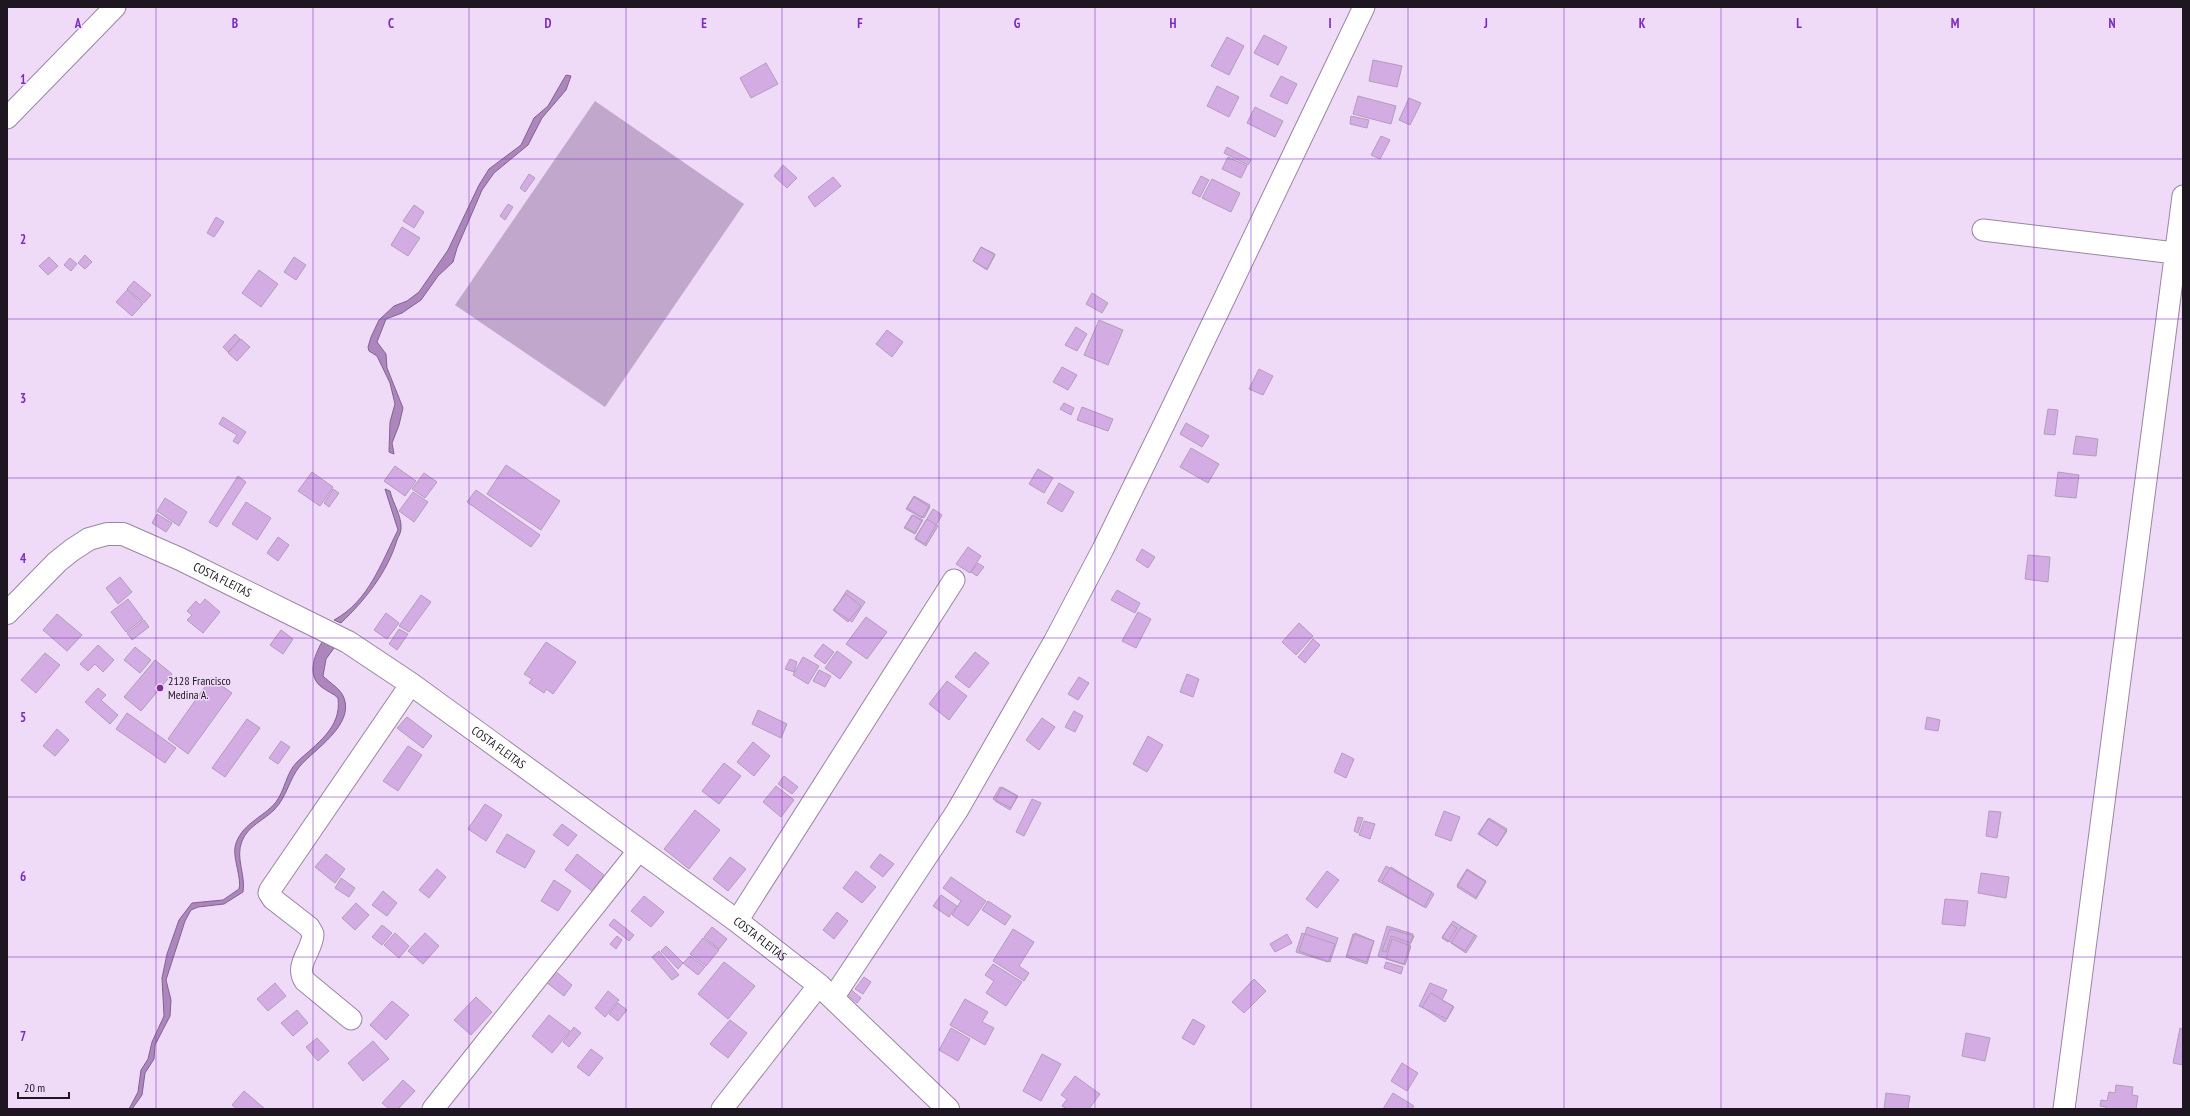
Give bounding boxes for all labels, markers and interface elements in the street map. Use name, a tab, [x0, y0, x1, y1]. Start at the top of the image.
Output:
text: A	[74, 15, 82, 32]
text: B	[232, 15, 238, 32]
text: C	[388, 15, 394, 32]
text: D	[545, 15, 552, 32]
text: E	[701, 15, 707, 32]
text: F	[857, 15, 863, 32]
text: G	[1014, 15, 1021, 32]
text: H	[1170, 15, 1177, 32]
text: I	[1328, 15, 1332, 32]
text: J	[1483, 15, 1488, 32]
text: K	[1639, 15, 1646, 32]
text: L	[1796, 15, 1802, 32]
text: M	[1951, 15, 1960, 32]
text: N	[2108, 15, 2116, 32]
text: 1	[20, 71, 26, 88]
text: 2	[20, 231, 26, 248]
text: 3	[20, 390, 26, 407]
text: 4	[20, 550, 27, 567]
street label: COSTA FLEITAS	[191, 559, 254, 600]
place label: 2128 Francisco Medina A.	[168, 673, 231, 702]
marker: 2128 Francisco Medina A.	[155, 683, 165, 693]
text: 5	[20, 709, 26, 726]
street label: COSTA FLEITAS	[469, 723, 529, 772]
text: 6	[20, 868, 26, 885]
street label: COSTA FLEITAS	[731, 913, 790, 964]
text: 7	[20, 1028, 26, 1045]
scale bar	[18, 1074, 69, 1100]
text: 20 m	[24, 1080, 45, 1095]

